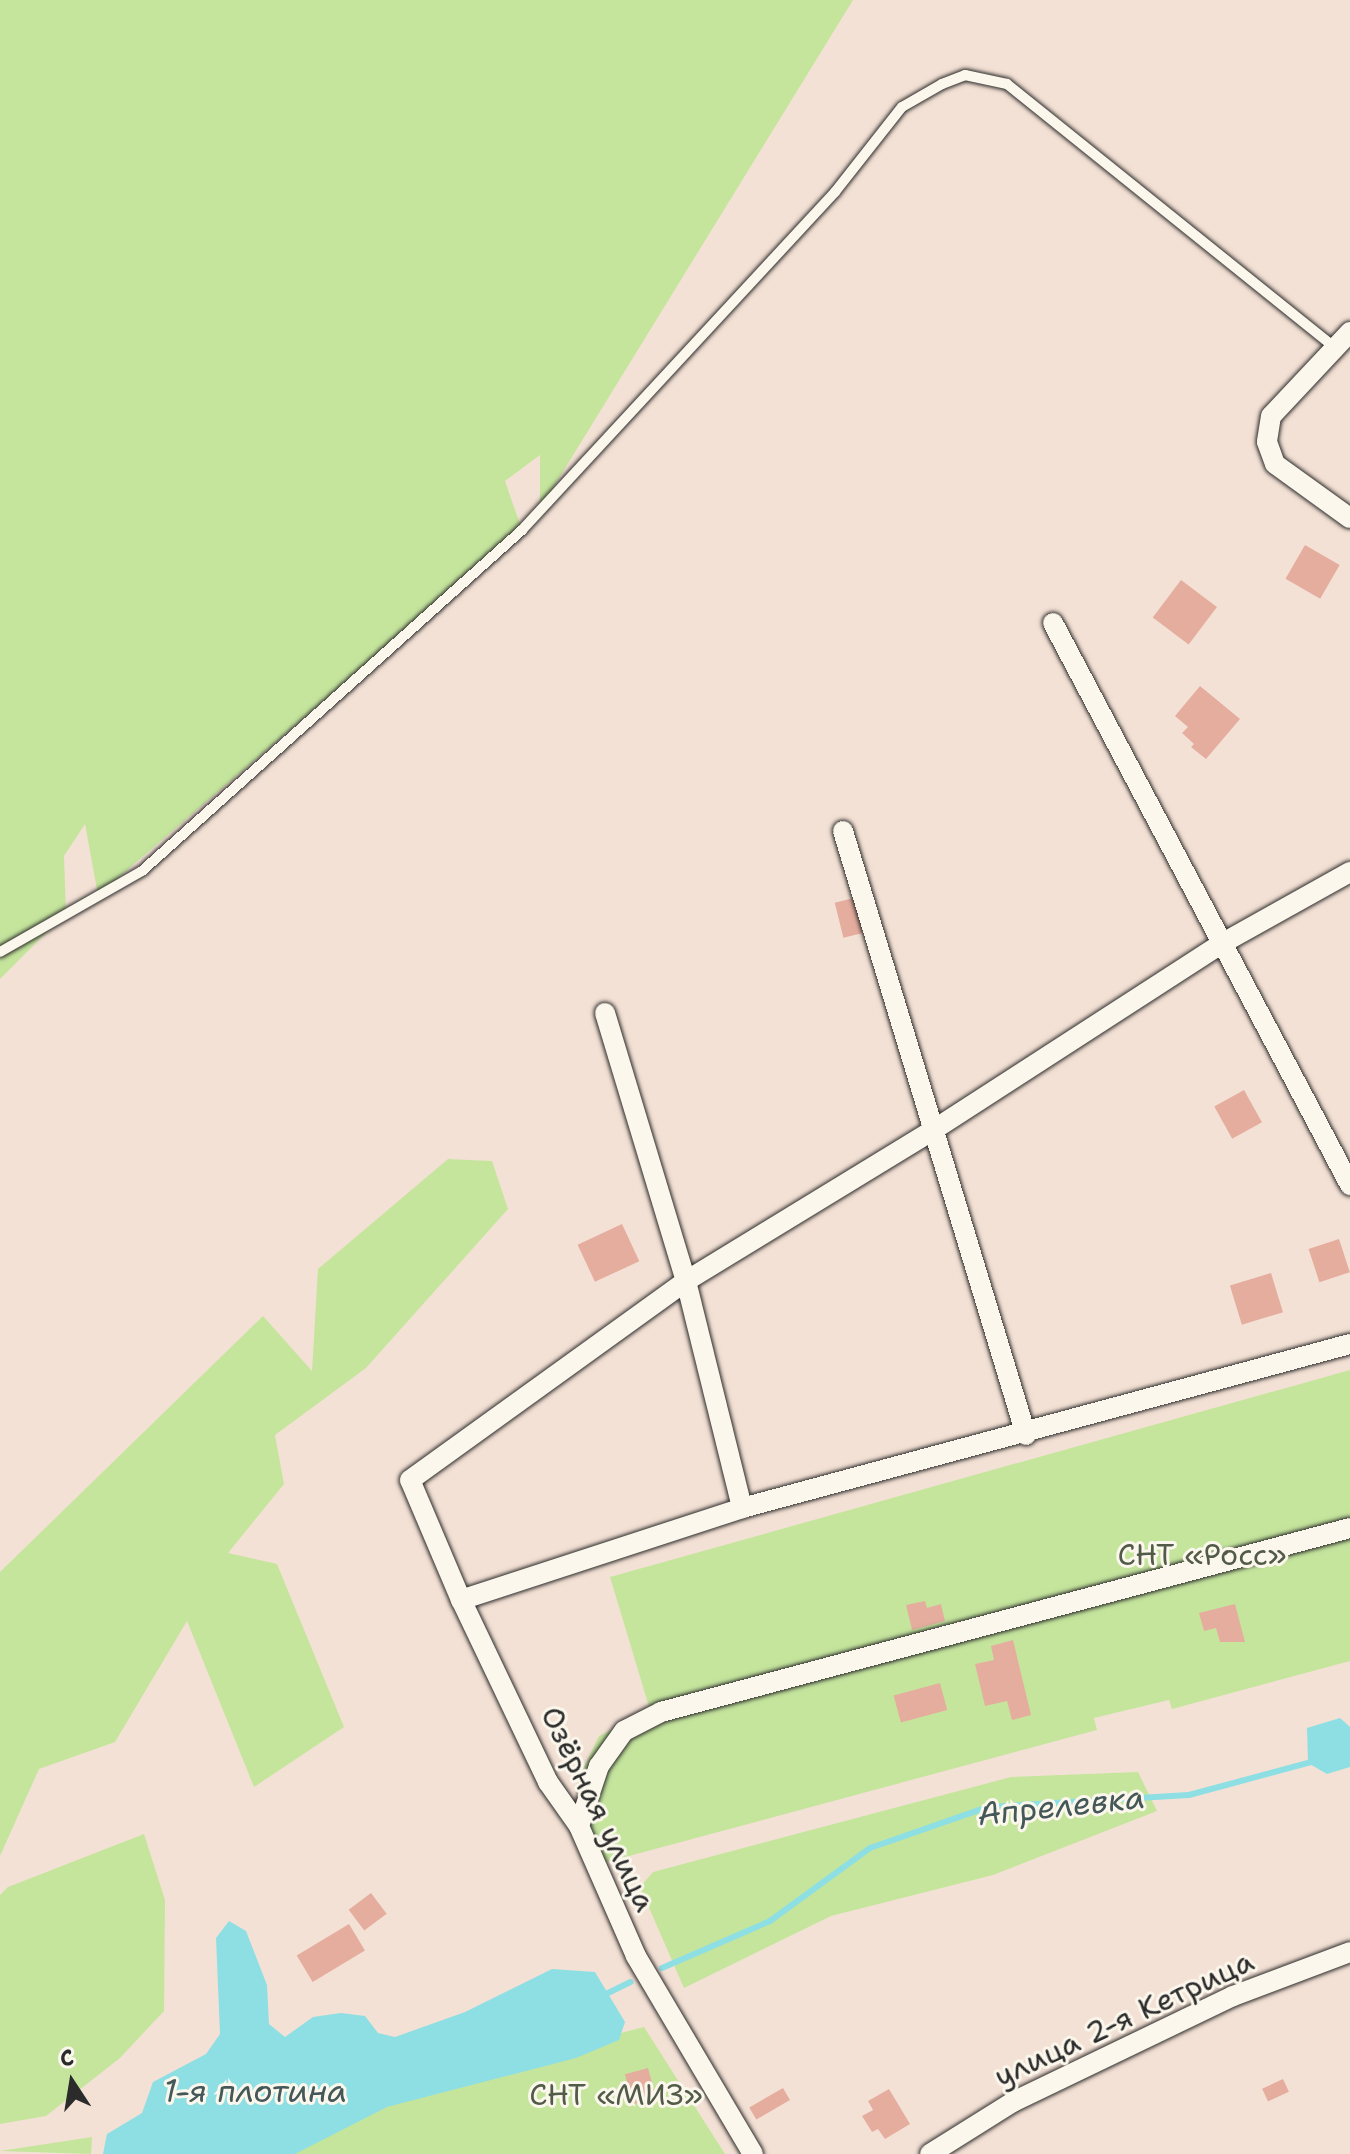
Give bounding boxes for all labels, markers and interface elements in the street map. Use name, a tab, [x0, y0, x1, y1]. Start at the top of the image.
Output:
park label: СНТ «Росс»	[1117, 1537, 1287, 1573]
street label: Озёрная улица	[533, 1701, 663, 1917]
water label: Апрелевка	[976, 1778, 1146, 1834]
street label: улица 2-я Кетрица	[989, 1943, 1259, 2095]
north arrow	[32, 2042, 112, 2122]
text: С	[57, 2042, 77, 2074]
water label: 1-я плотина	[163, 2072, 347, 2110]
park label: СНТ «МИЗ»	[529, 2077, 703, 2113]

